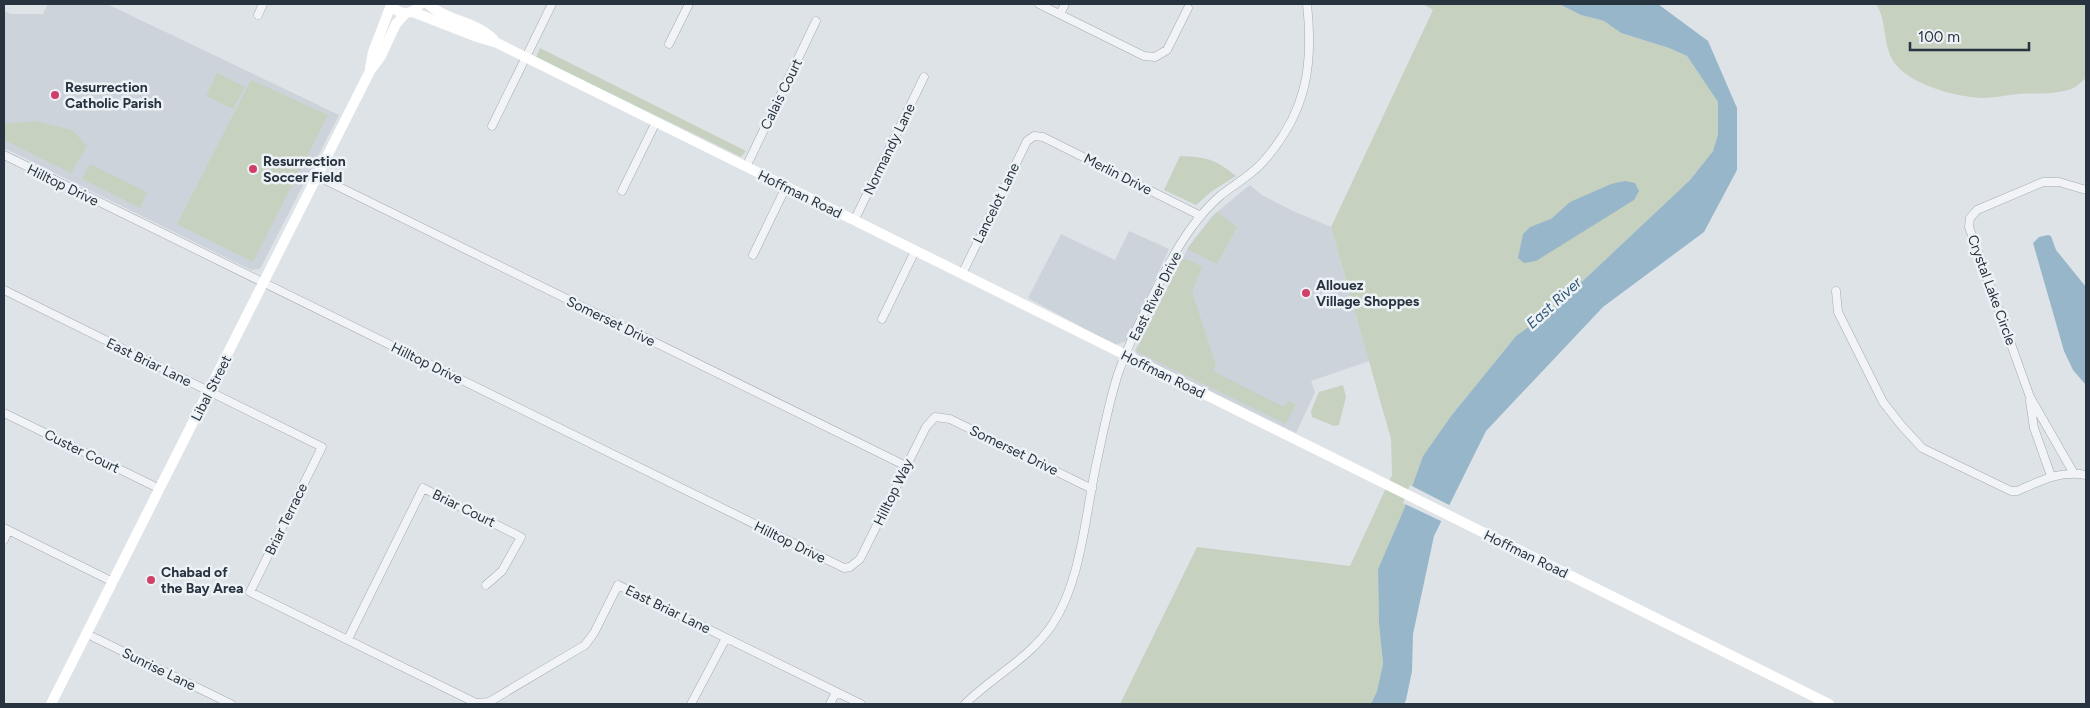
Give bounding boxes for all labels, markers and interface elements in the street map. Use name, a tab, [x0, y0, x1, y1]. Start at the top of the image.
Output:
scale bar	[1910, 20, 2029, 52]
text: 100 m	[1918, 28, 1960, 46]
street label: Calais Court	[757, 56, 806, 132]
place label: Resurrection Catholic Parish	[65, 79, 162, 112]
marker: Resurrection Catholic Parish	[49, 89, 61, 101]
street label: Normandy Lane	[860, 100, 919, 198]
street label: Merlin Drive	[1081, 150, 1155, 199]
place label: Resurrection Soccer Field	[263, 153, 346, 186]
street label: Lancelot Lane	[970, 160, 1023, 246]
street label: Hilltop Drive	[24, 161, 102, 210]
marker: Resurrection Soccer Field	[247, 163, 259, 175]
street label: Hoffman Road	[755, 167, 845, 222]
street label: Crystal Lake Circle	[1964, 233, 2020, 348]
street label: East River Drive	[1126, 248, 1185, 344]
water label: East River	[1523, 273, 1586, 332]
place label: Allouez Village Shoppes	[1316, 277, 1420, 310]
marker: Allouez Village Shoppes	[1300, 287, 1312, 299]
street label: Somerset Drive	[564, 293, 658, 350]
street label: East Briar Lane	[104, 335, 194, 391]
street label: Hilltop Drive	[388, 339, 466, 388]
street label: Hoffman Road	[1118, 347, 1208, 402]
street label: Libal Street	[188, 352, 235, 424]
street label: Somerset Drive	[967, 422, 1061, 479]
street label: Custer Court	[41, 426, 122, 477]
street label: Hilltop Way	[870, 455, 917, 528]
street label: Briar Terrace	[262, 480, 311, 558]
street label: Briar Court	[430, 486, 498, 531]
street label: Hilltop Drive	[751, 518, 829, 567]
street label: Hoffman Road	[1481, 527, 1571, 582]
place label: Chabad of the Bay Area	[161, 564, 243, 597]
marker: Chabad of the Bay Area	[145, 574, 157, 586]
street label: East Briar Lane	[623, 582, 713, 638]
street label: Sunrise Lane	[119, 644, 199, 695]

